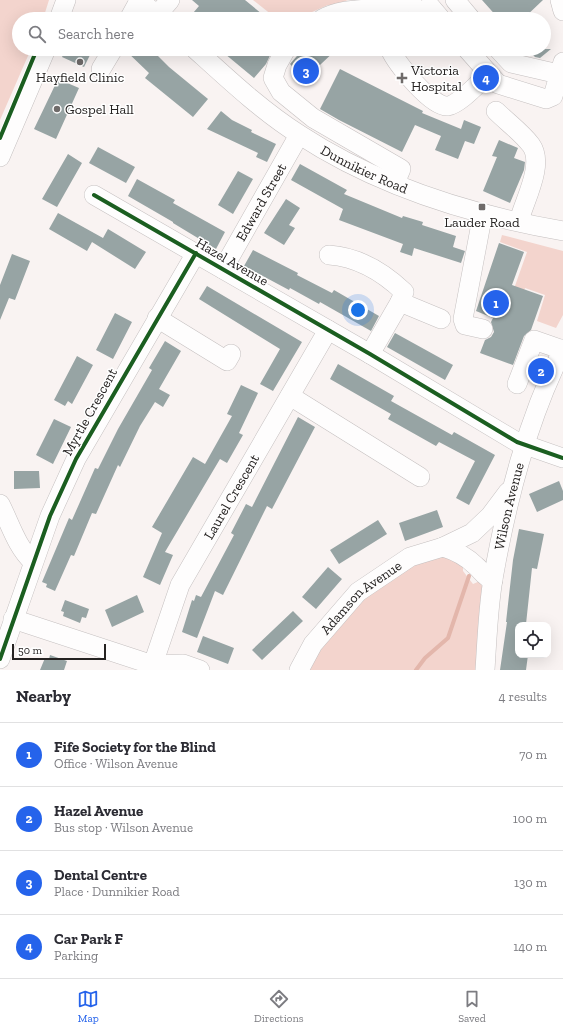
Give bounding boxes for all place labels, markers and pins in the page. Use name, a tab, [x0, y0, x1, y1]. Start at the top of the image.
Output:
pin: 3	[293, 56, 319, 86]
marker: Hayfield Clinic	[75, 57, 85, 67]
place label: Victoria Hospital	[410, 62, 462, 95]
pin: 4	[473, 63, 499, 93]
place label: Hayfield Clinic	[36, 69, 124, 86]
marker: Victoria Hospital	[396, 72, 408, 84]
place label: Gospel Hall	[65, 101, 134, 118]
marker: Gospel Hall	[52, 104, 62, 114]
marker: Lauder Road	[477, 202, 487, 212]
place label: Lauder Road	[444, 214, 520, 231]
pin: 1	[483, 288, 509, 318]
pin: 2	[528, 356, 554, 386]

